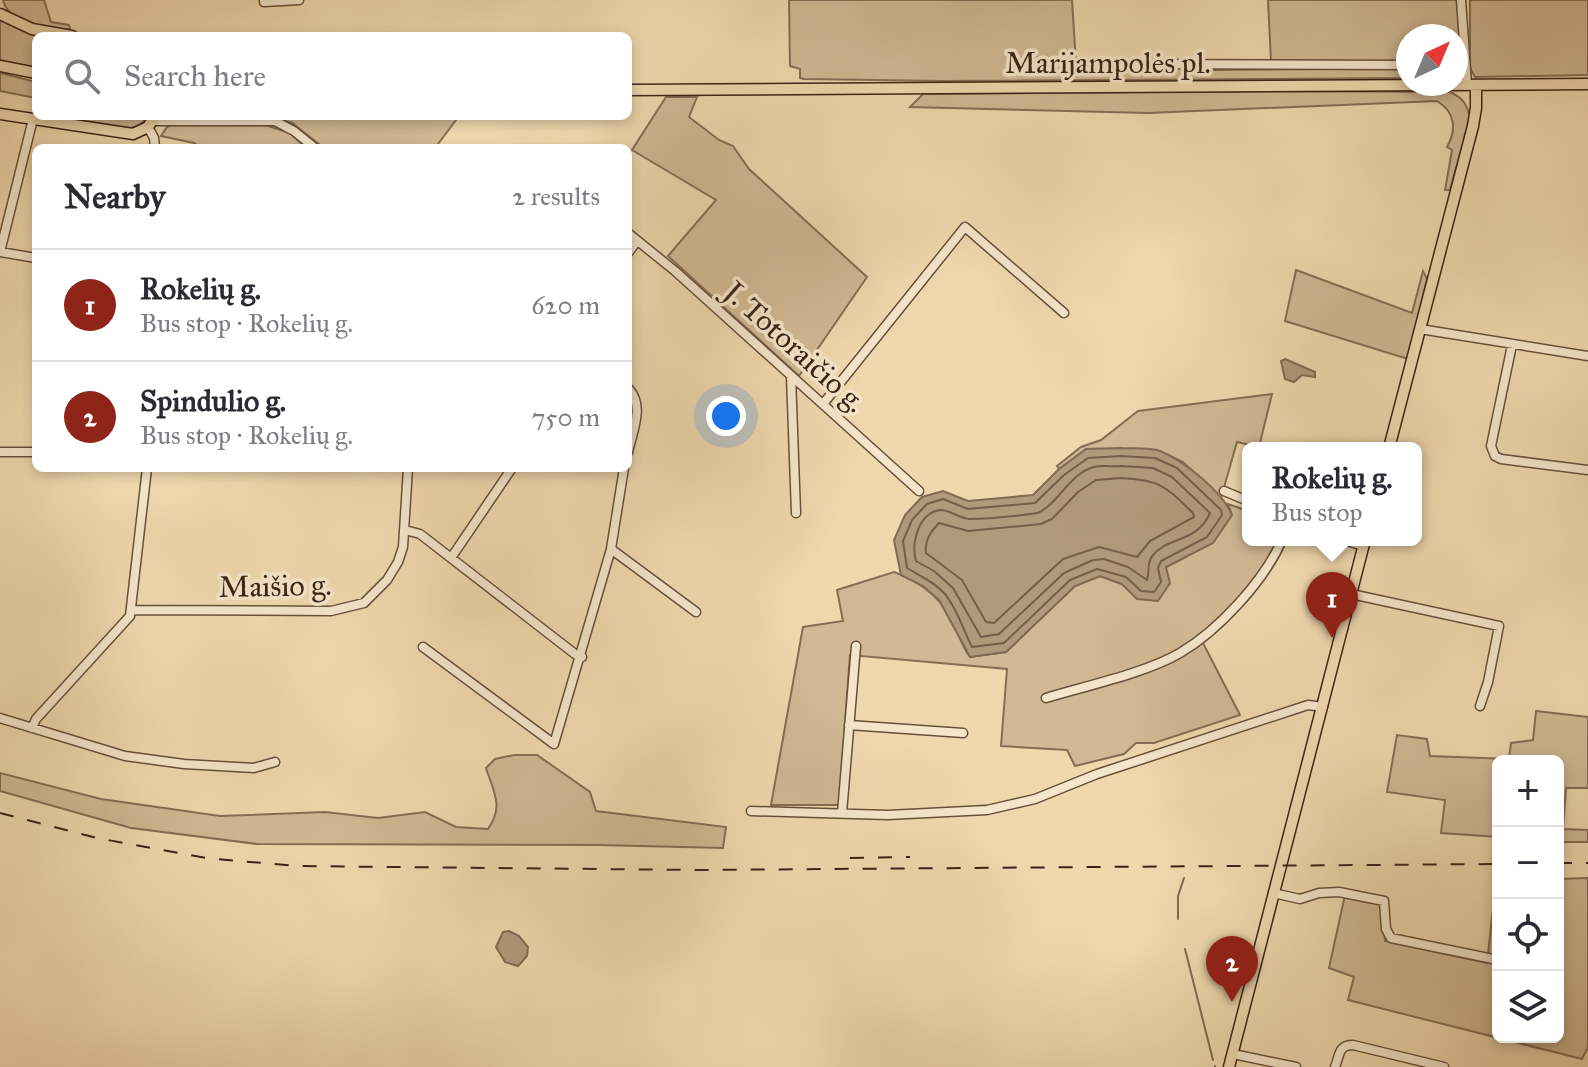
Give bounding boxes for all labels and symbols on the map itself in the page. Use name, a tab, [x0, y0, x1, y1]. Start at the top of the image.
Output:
north arrow	[1396, 24, 1468, 96]
street label: Marijampolės pl.	[1005, 45, 1211, 81]
street label: J. Totoraičio g.	[715, 272, 873, 420]
your location	[706, 396, 746, 436]
street label: Maišio g.	[218, 567, 332, 605]
pin: 1	[1306, 572, 1358, 638]
pin: 2	[1206, 936, 1258, 1002]

